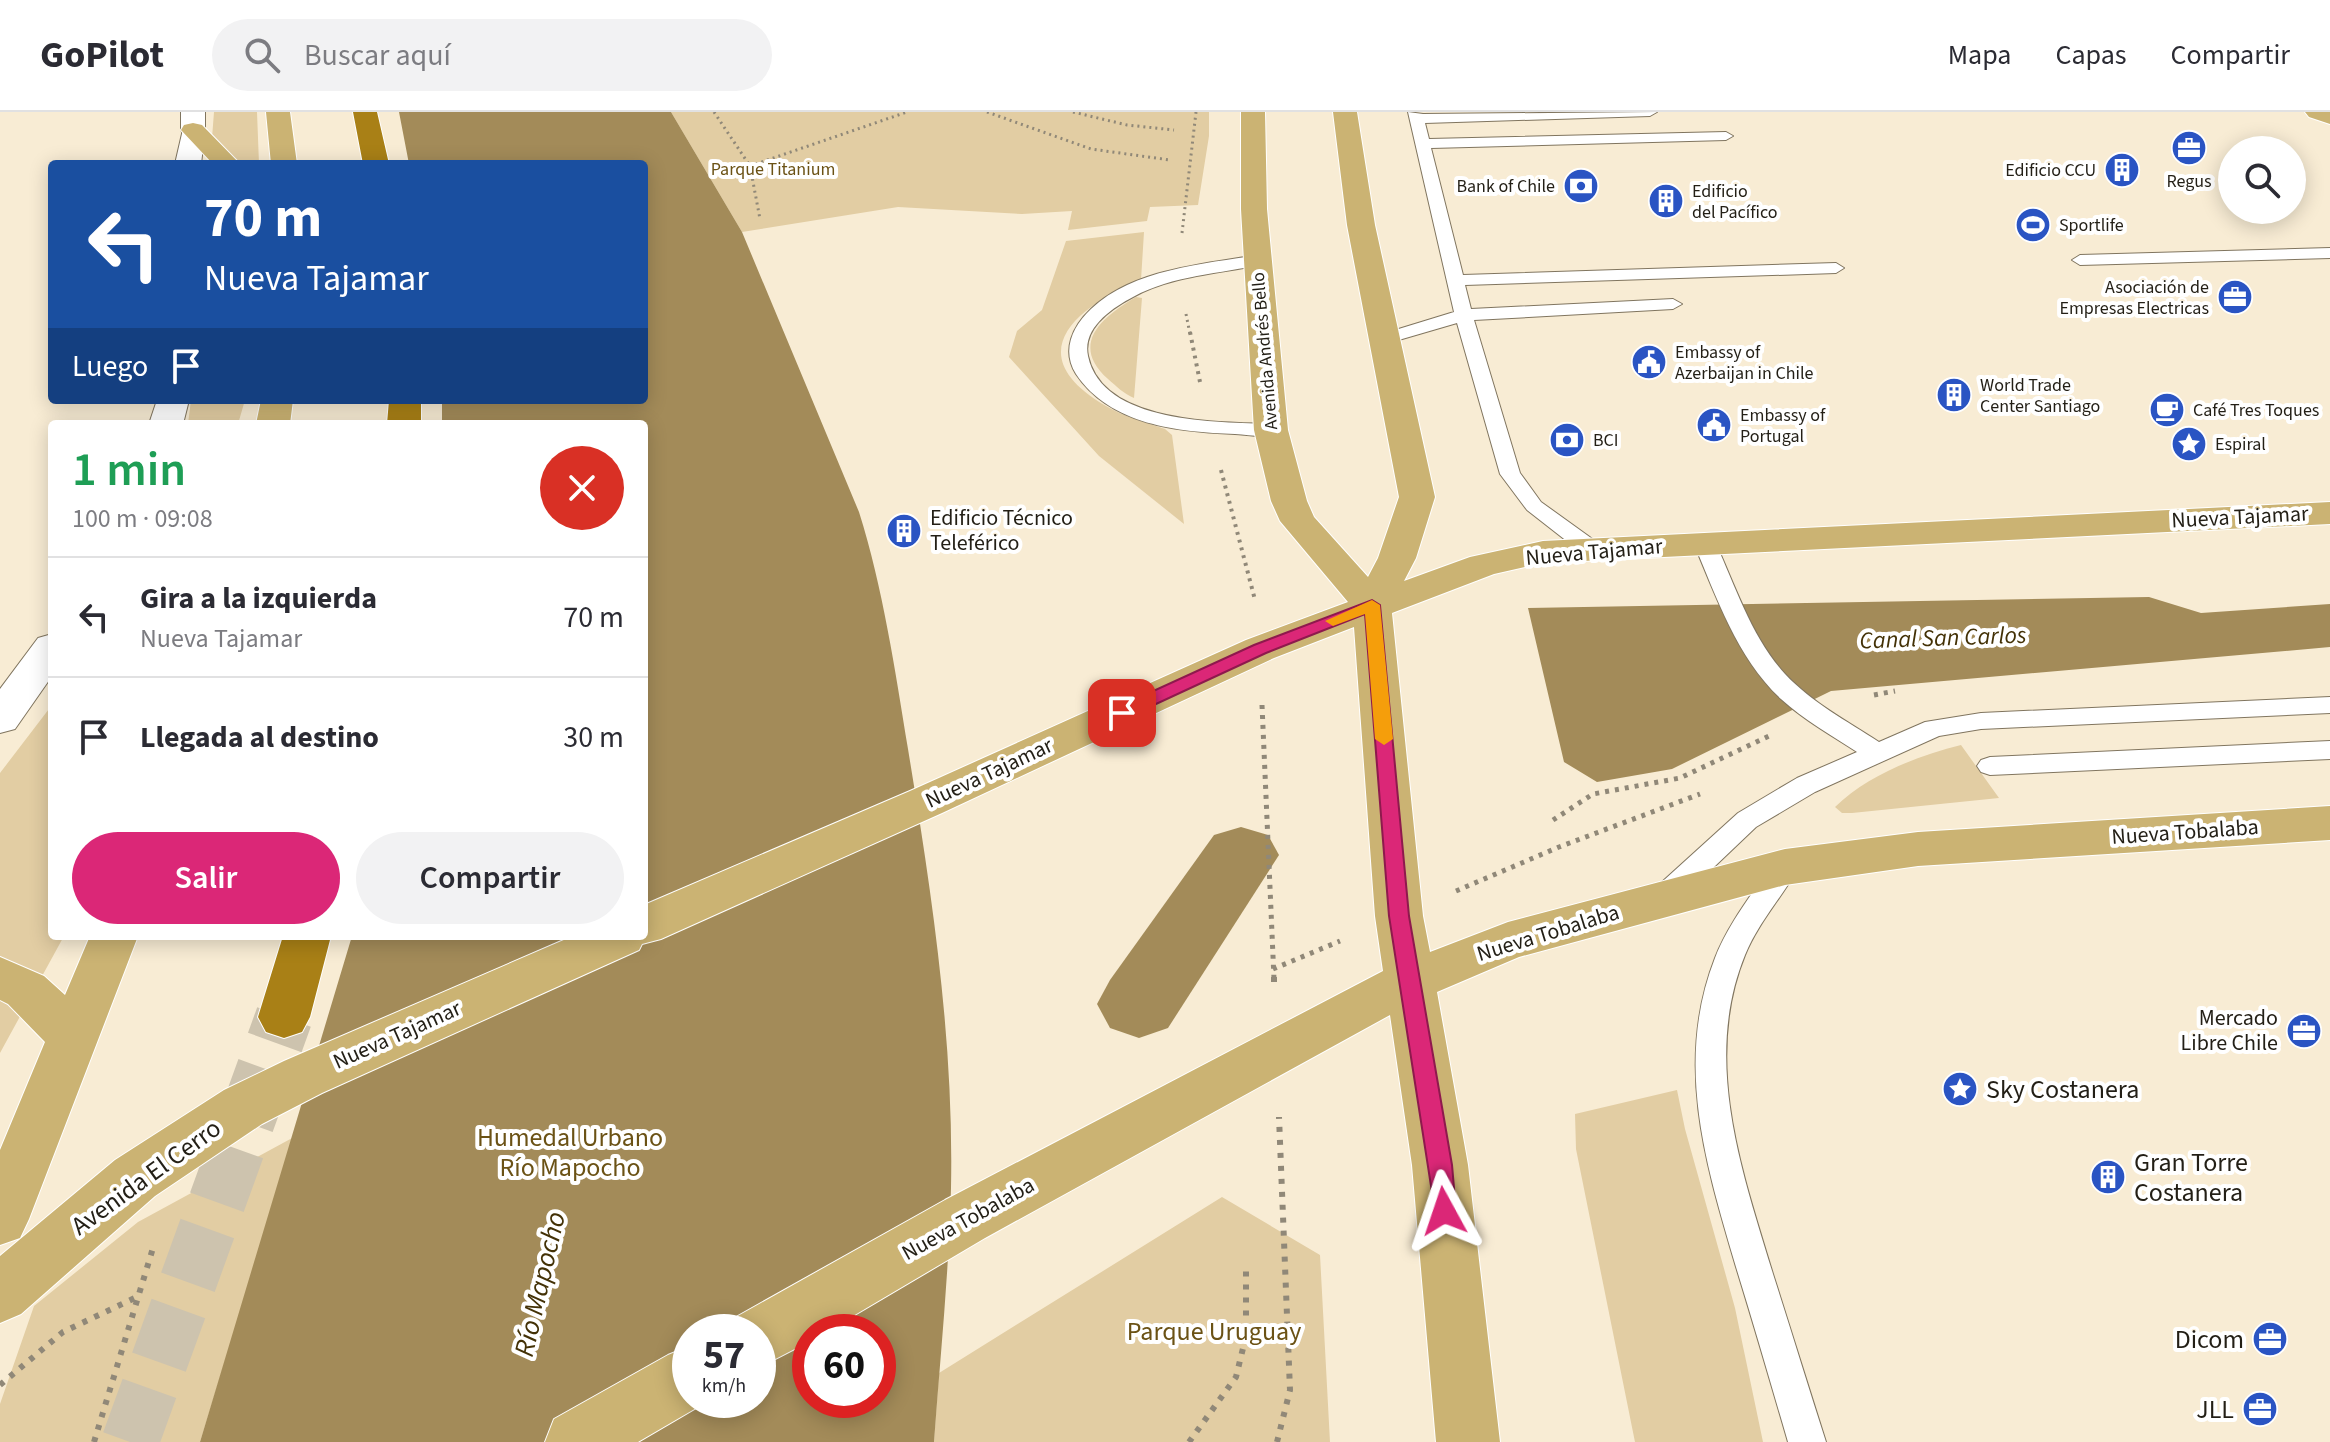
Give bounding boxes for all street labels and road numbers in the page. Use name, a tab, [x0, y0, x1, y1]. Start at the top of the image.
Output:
street label: Avenida Andrés Bello	[1246, 271, 1284, 431]
street label: Nueva Tajamar	[2171, 497, 2310, 537]
street label: Nueva Tajamar	[1524, 530, 1664, 574]
street label: Nueva Tajamar	[920, 729, 1058, 817]
street label: Nueva Tobalaba	[2110, 811, 2260, 853]
street label: Nueva Tobalaba	[1473, 896, 1623, 970]
street label: Nueva Tajamar	[328, 992, 467, 1078]
street label: Avenida El Cerro	[63, 1110, 229, 1244]
street label: Nueva Tobalaba	[896, 1169, 1040, 1269]

